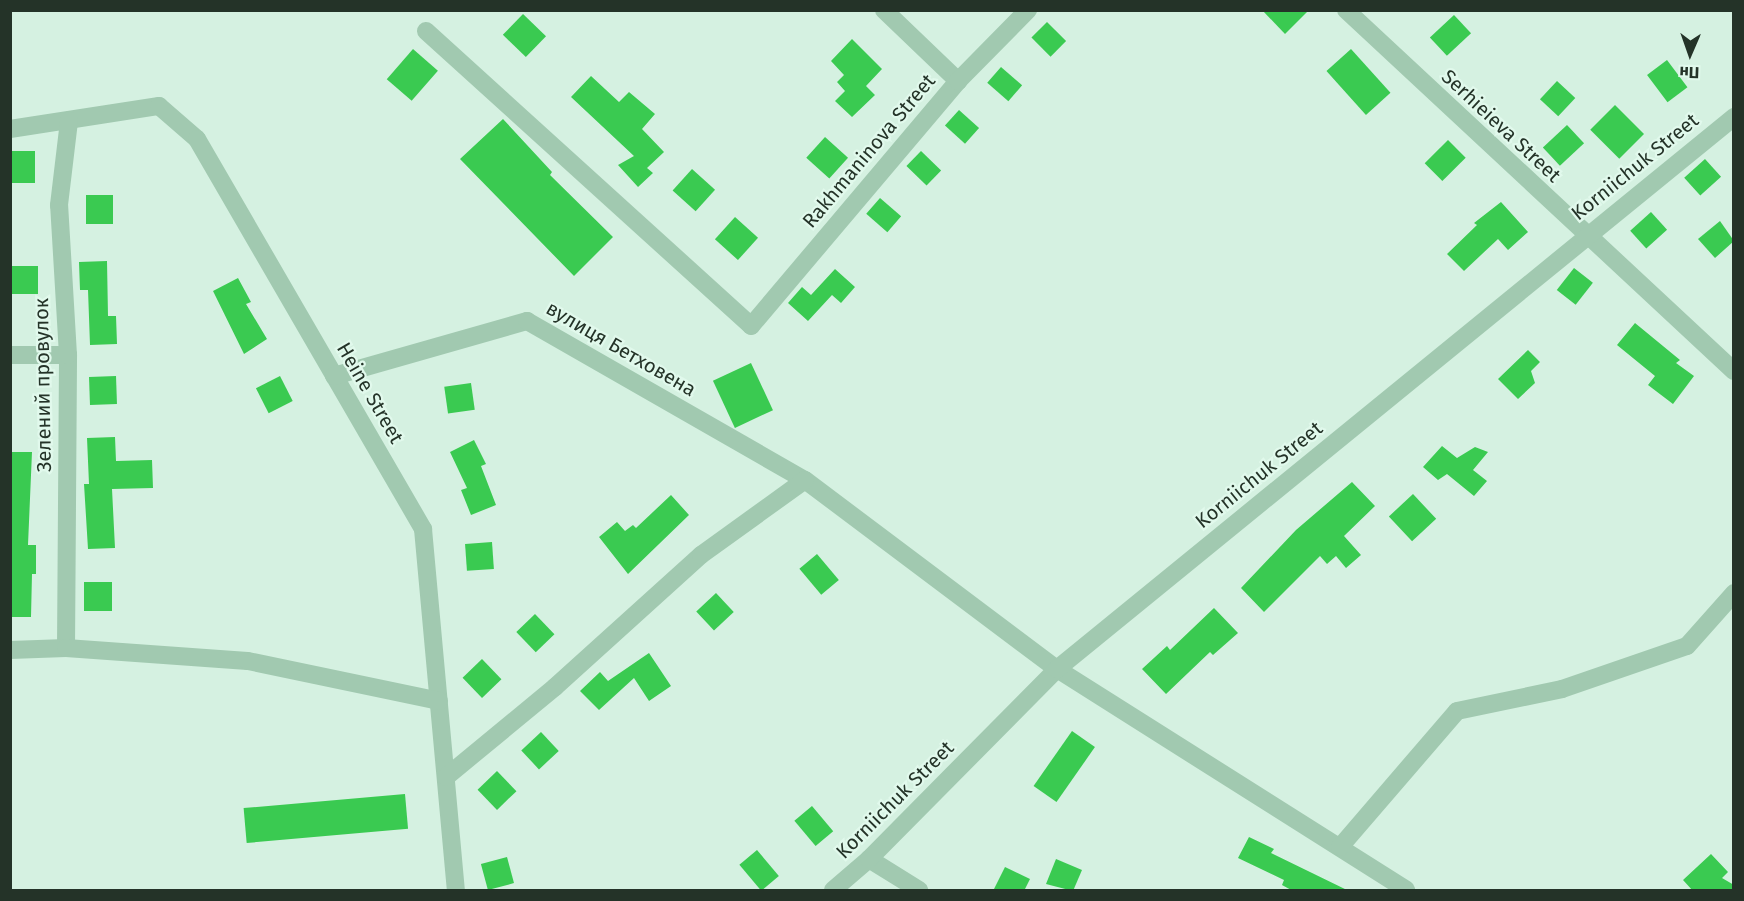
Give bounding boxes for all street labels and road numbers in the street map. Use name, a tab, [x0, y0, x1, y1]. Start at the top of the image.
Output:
street label: Serhieieva Street	[1436, 65, 1566, 187]
street label: Rakhmaninova Street	[798, 69, 940, 233]
street label: Korniichuk Street	[1567, 108, 1703, 226]
street label: вулиця Бетховена	[542, 296, 700, 402]
street label: Зелений провулок	[29, 298, 57, 472]
street label: Heine Street	[332, 338, 408, 448]
street label: Korniichuk Street	[1191, 416, 1327, 534]
street label: Korniichuk Street	[831, 736, 959, 864]

